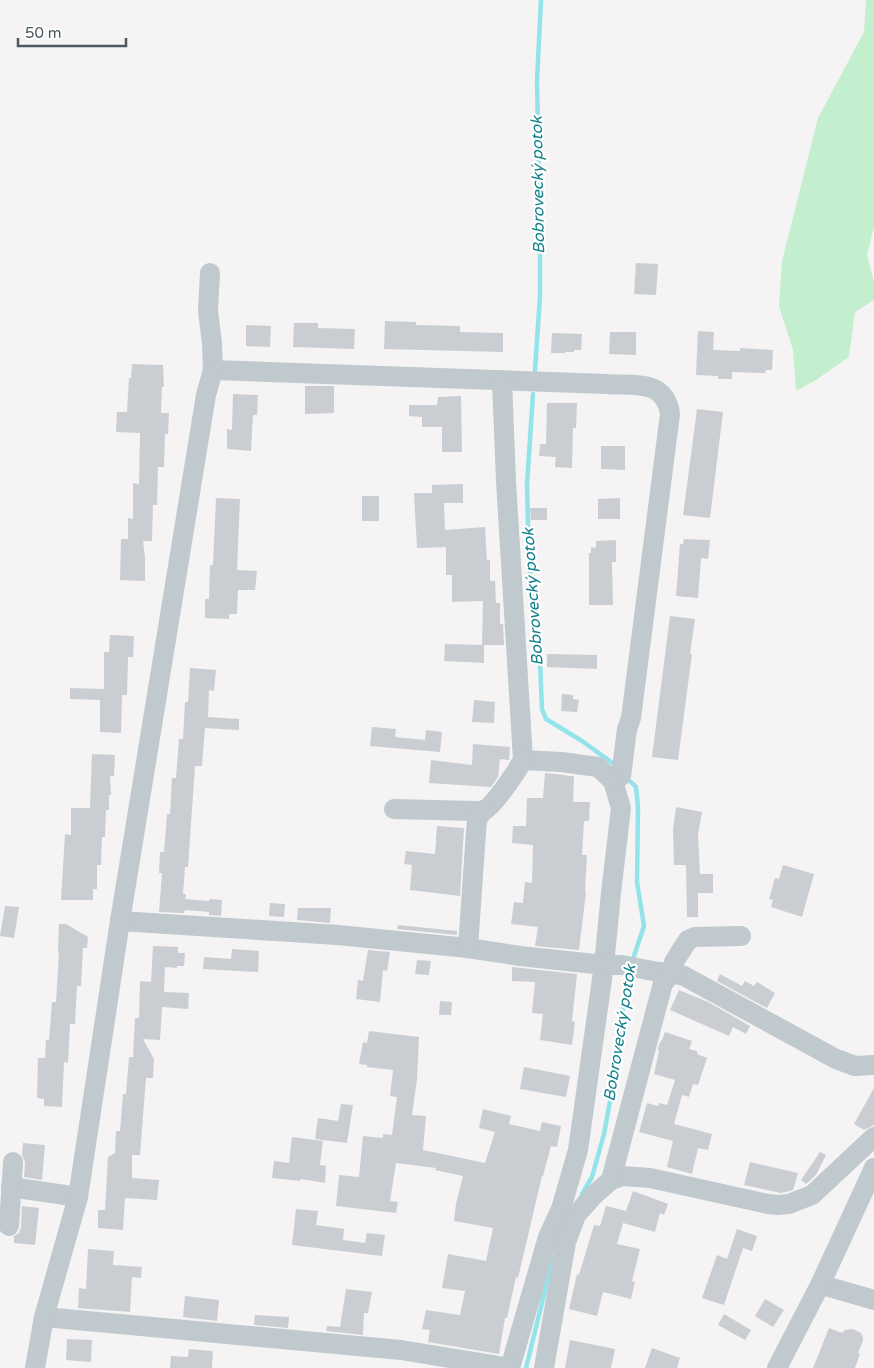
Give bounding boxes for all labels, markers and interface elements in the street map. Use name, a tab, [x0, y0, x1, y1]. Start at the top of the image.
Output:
scale bar	[18, 15, 125, 47]
text: 50 m	[25, 24, 62, 42]
water label: Bobrovecký potok	[527, 115, 549, 254]
water label: Bobrovecký potok	[518, 526, 548, 667]
water label: Bobrovecký potok	[599, 962, 641, 1103]

